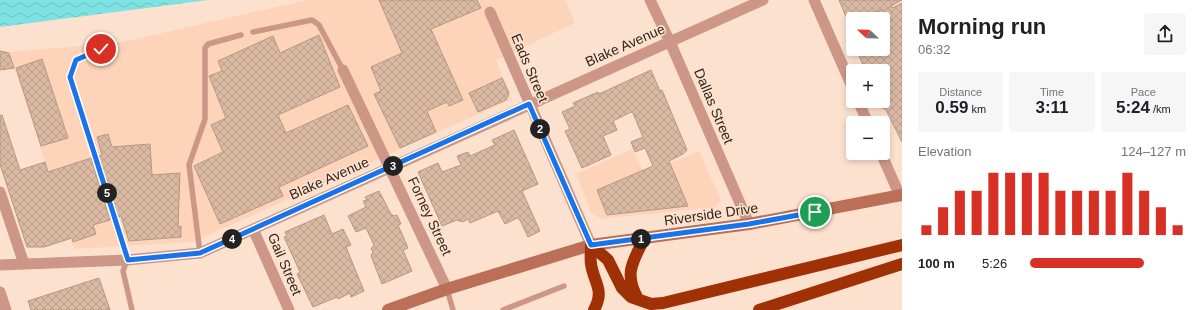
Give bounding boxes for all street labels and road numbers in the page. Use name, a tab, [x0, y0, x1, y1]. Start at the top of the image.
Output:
street label: Blake Avenue	[583, 20, 667, 70]
street label: Eads Street	[508, 31, 552, 105]
street label: Dallas Street	[691, 66, 737, 146]
street label: Blake Avenue	[287, 153, 371, 203]
street label: Forney Street	[405, 174, 455, 258]
street label: Riverside Drive	[663, 199, 759, 229]
street label: Gail Street	[265, 230, 305, 298]

